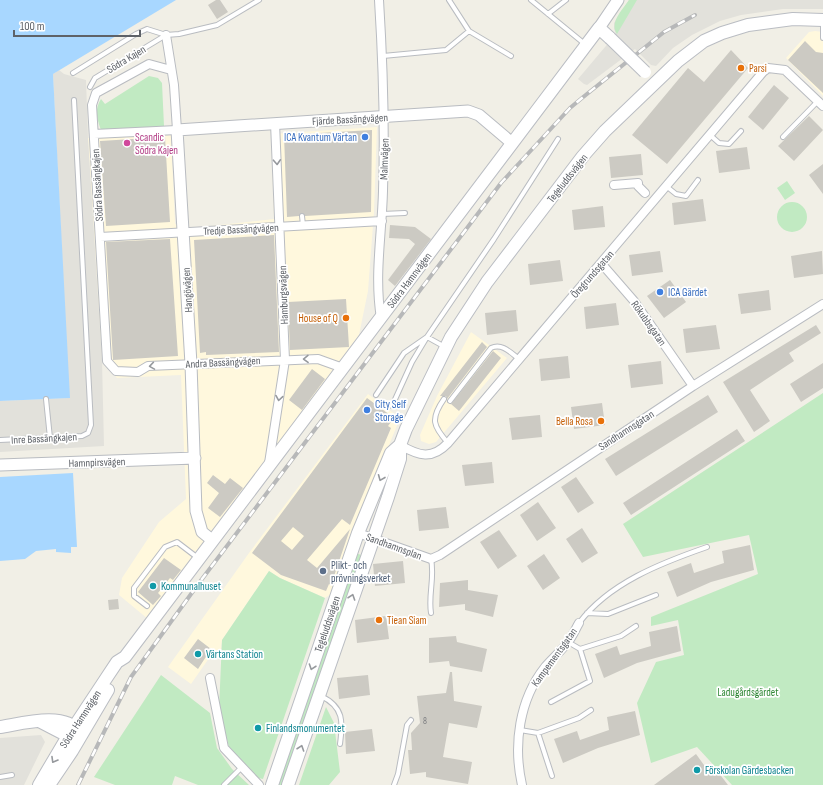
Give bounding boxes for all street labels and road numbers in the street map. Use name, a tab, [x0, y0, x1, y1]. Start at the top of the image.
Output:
street label: Södra Kajen	[104, 43, 148, 76]
street label: Fjärde Bassängvägen	[312, 111, 389, 128]
street label: Malmvägen	[377, 138, 392, 180]
street label: Södra Bassängkajen	[89, 148, 106, 222]
street label: Tegeluddsvägen	[544, 151, 591, 205]
street label: Tredje Bassängvägen	[203, 221, 279, 238]
street label: Öregrundsgatan	[568, 248, 617, 301]
street label: Södra Hamnvägen	[384, 250, 435, 311]
street label: Hamburgsvägen	[276, 265, 291, 325]
street label: Hangövägen	[180, 267, 195, 313]
street label: Rökubbsgatan	[628, 298, 669, 349]
street label: Andra Bassängvägen	[184, 354, 261, 371]
street label: Sandhamnsgatan	[596, 408, 657, 453]
street label: Inre Bassängkajen	[11, 430, 78, 447]
street label: Hamnpirsvägen	[68, 455, 126, 470]
street label: Sandhamnsplan	[364, 530, 424, 563]
street label: Tegeluddsvägen	[312, 594, 343, 654]
street label: Kampementsgatan	[529, 625, 580, 689]
street label: Södra Hamnvägen	[57, 688, 104, 751]

